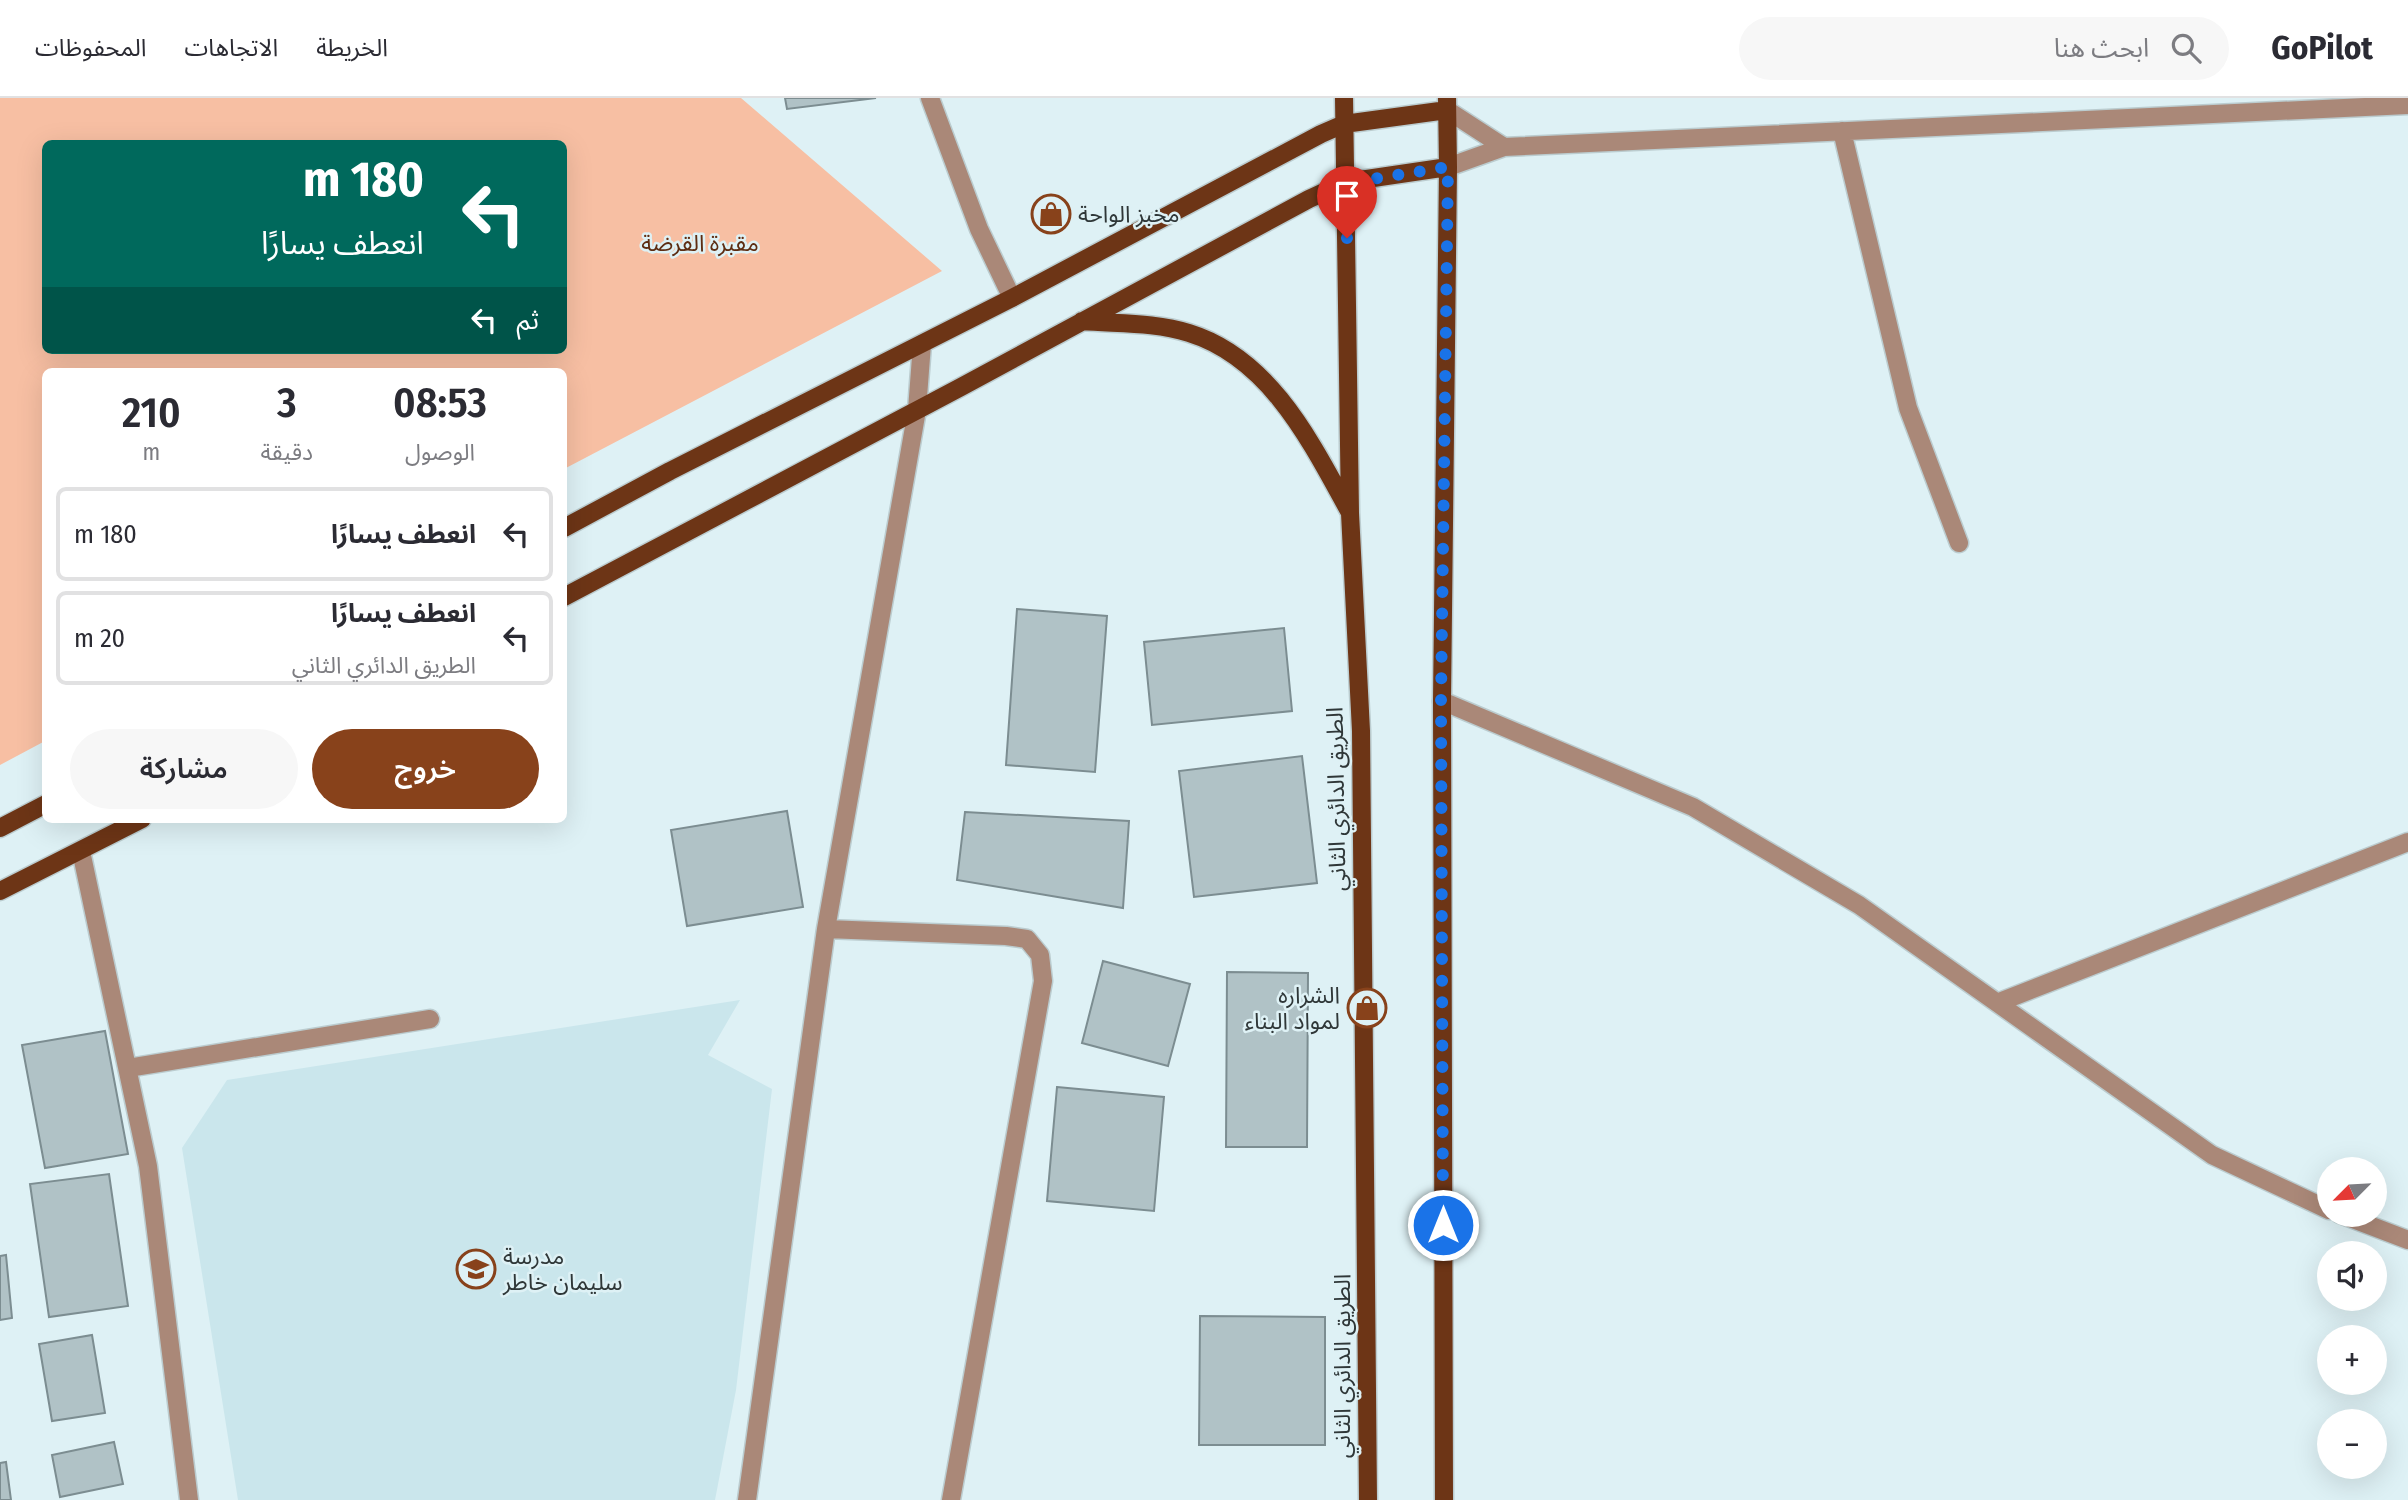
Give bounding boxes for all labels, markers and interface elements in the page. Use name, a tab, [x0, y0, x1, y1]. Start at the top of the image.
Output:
search box	[1739, 17, 2229, 80]
text: GoPilot	[2271, 28, 2373, 68]
icon: search	[2167, 29, 2205, 67]
text: ابحث هنا	[2054, 33, 2149, 64]
text: المحفوظات	[35, 34, 146, 62]
text: الاتجاهات	[184, 34, 278, 62]
text: الخريطة	[316, 34, 388, 62]
text: 180 m	[303, 150, 424, 209]
pin	[1317, 166, 1377, 238]
icon: left	[448, 168, 539, 259]
icon: arrive	[1328, 177, 1366, 215]
shop icon: مخبز الواحة	[1030, 193, 1072, 235]
place label: مخبز الواحة	[1078, 200, 1180, 228]
text: انعطف يسارًا	[261, 224, 424, 262]
park label: مقبرة القرضة	[641, 229, 759, 257]
icon: left	[465, 301, 503, 339]
text: ثم	[517, 305, 539, 336]
text: 3	[277, 378, 297, 428]
text: 08:53	[393, 378, 487, 428]
text: 210	[122, 388, 181, 438]
text: m	[142, 438, 160, 466]
text: دقيقة	[261, 438, 313, 466]
text: الوصول	[405, 438, 475, 466]
icon: left	[497, 515, 535, 553]
text: 180 m	[74, 519, 137, 550]
text: انعطف يسارًا	[331, 519, 476, 550]
text: انعطف يسارًا	[331, 598, 476, 629]
icon: left	[497, 619, 535, 657]
text: 20 m	[74, 623, 125, 654]
text: الطريق الدائري الثاني	[292, 651, 476, 679]
street label: الطريق الدائري الثاني	[1320, 707, 1355, 891]
button: مشاركة	[70, 729, 298, 809]
button: خروج	[312, 729, 539, 809]
place label: الشراره لمواد البناء	[1245, 981, 1340, 1035]
shop icon: الشراره لمواد البناء	[1346, 987, 1388, 1029]
north arrow	[2317, 1157, 2387, 1227]
map controls	[2317, 1157, 2387, 1479]
position arrow	[1406, 1188, 1480, 1262]
button: sound	[2317, 1241, 2387, 1311]
place label: مدرسة سليمان خاطر	[502, 1242, 623, 1296]
school or university icon: مدرسة سليمان خاطر	[455, 1248, 497, 1290]
street label: الطريق الدائري الثاني	[1328, 1274, 1359, 1458]
button: +	[2317, 1325, 2387, 1395]
button: −	[2317, 1409, 2387, 1479]

